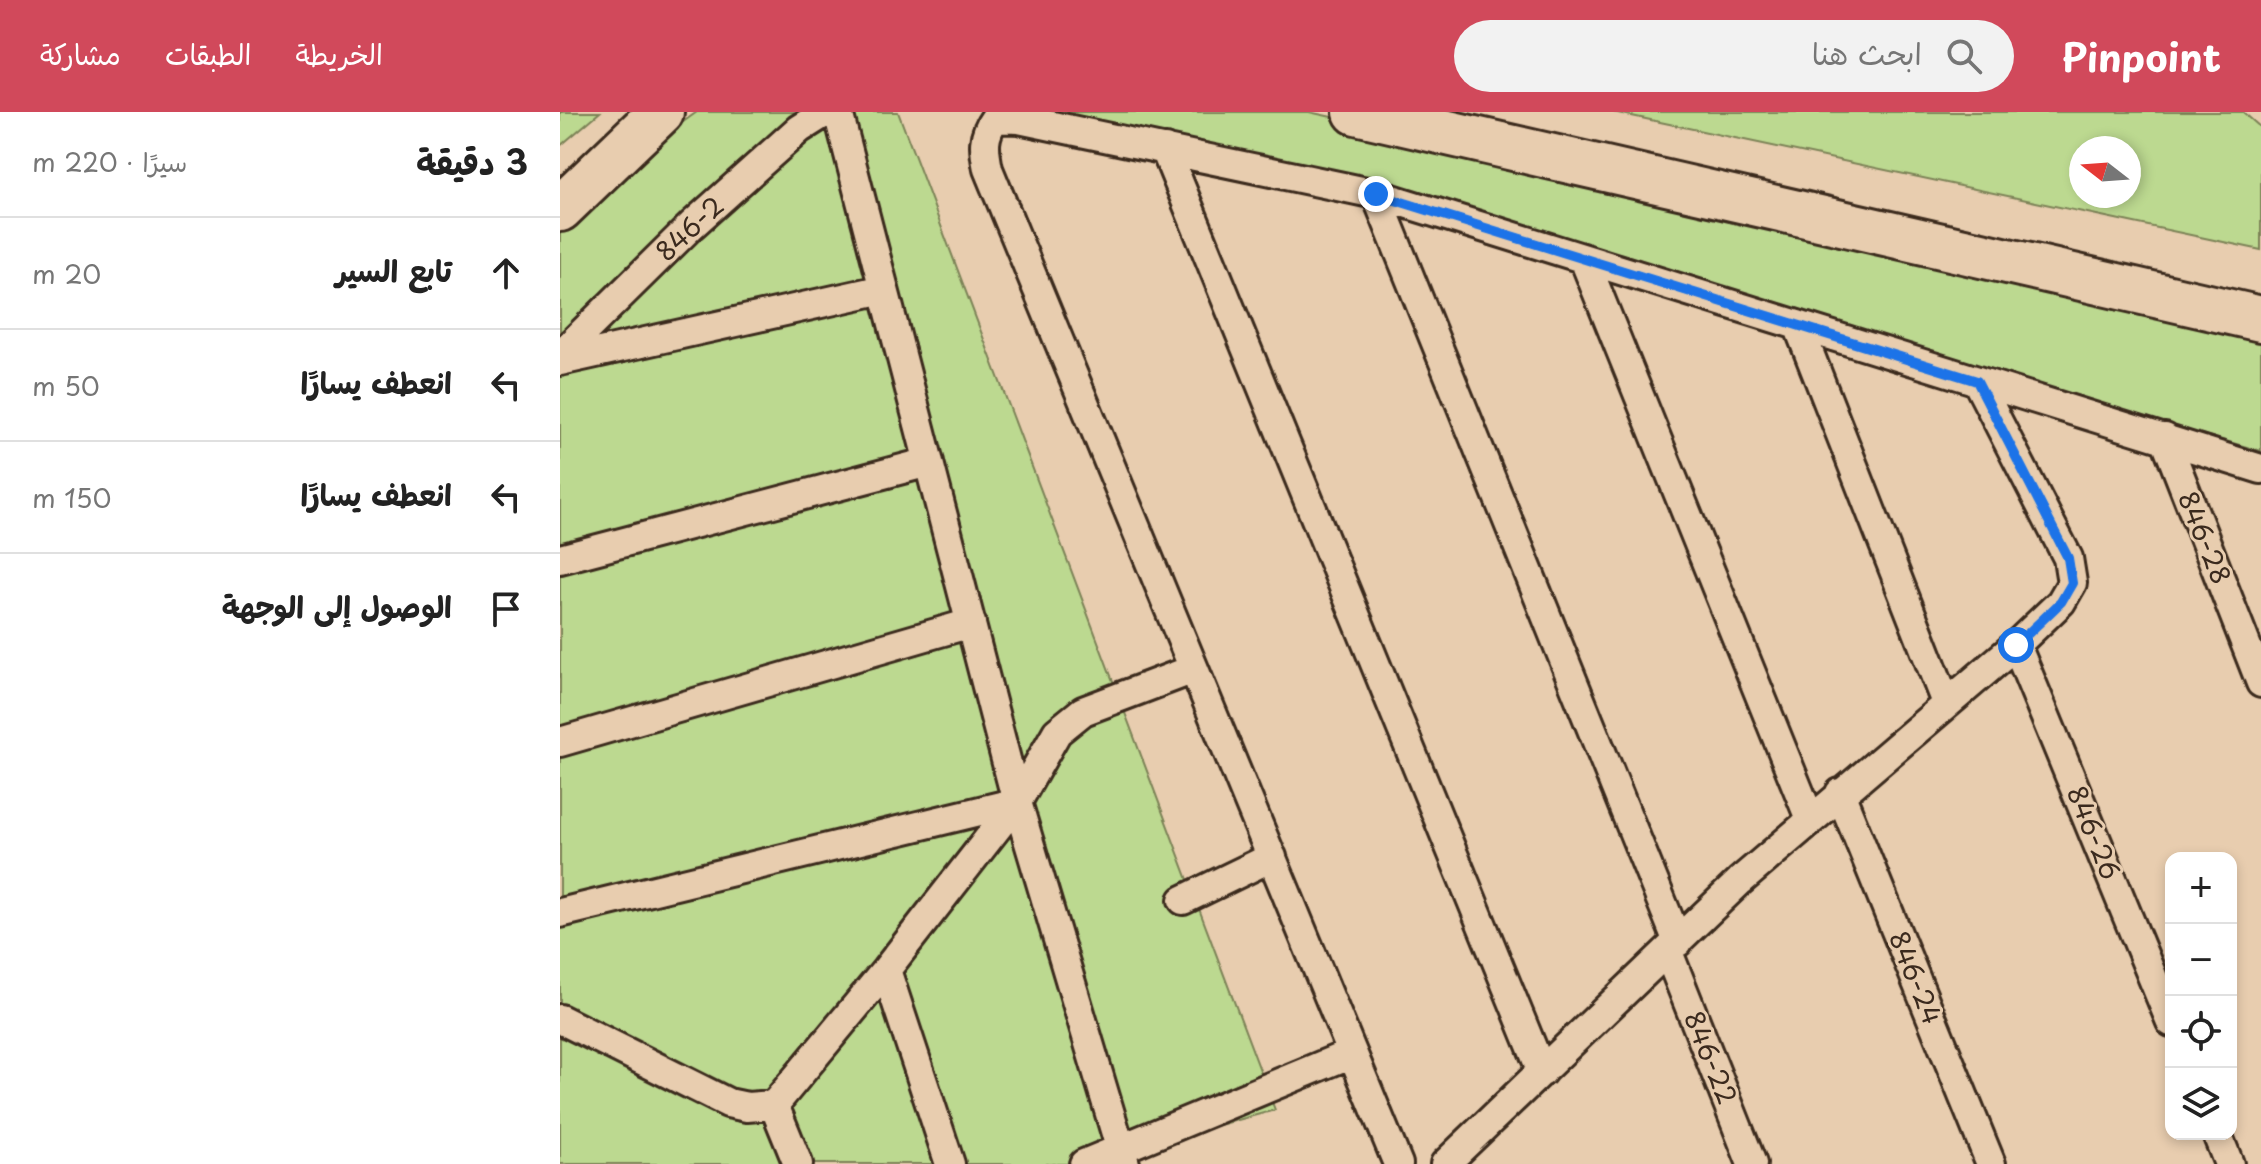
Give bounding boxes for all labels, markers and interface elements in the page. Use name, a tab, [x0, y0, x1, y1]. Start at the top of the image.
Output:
search box	[1454, 20, 2014, 92]
text: Pinpoint	[2062, 28, 2221, 85]
text: ابحث هنا	[1812, 30, 1922, 75]
text: مشاركة	[40, 32, 121, 75]
text: الطبقات	[165, 32, 251, 75]
text: الخريطة	[295, 32, 383, 75]
icon: search	[1942, 34, 1986, 78]
text: 3 دقيقة	[416, 135, 528, 187]
north arrow	[2069, 136, 2141, 208]
text: سيرًا · 220 m	[32, 142, 187, 181]
route end	[1358, 176, 1394, 212]
street label: 846-2	[646, 186, 732, 270]
text: تابع السير	[335, 247, 452, 292]
icon: ahead	[484, 251, 528, 295]
text: 20 m	[32, 254, 101, 293]
text: انعطف يسارًا	[301, 359, 452, 404]
icon: left	[484, 363, 528, 407]
text: 50 m	[32, 366, 100, 405]
text: انعطف يسارًا	[301, 471, 452, 516]
icon: left	[484, 475, 528, 519]
text: 150 m	[32, 478, 111, 517]
street label: 846-28	[2169, 485, 2242, 590]
text: الوصول إلى الوجهة	[222, 583, 452, 628]
icon: arrive	[484, 587, 528, 631]
route start	[1998, 627, 2034, 663]
street label: 846-26	[2058, 780, 2131, 885]
map controls	[2165, 852, 2237, 1140]
button: +	[2165, 852, 2237, 924]
button: −	[2165, 924, 2237, 996]
street label: 846-24	[1880, 925, 1953, 1030]
button: locate	[2165, 996, 2237, 1068]
street label: 846-22	[1675, 1005, 1748, 1110]
button: layers	[2165, 1068, 2237, 1140]

